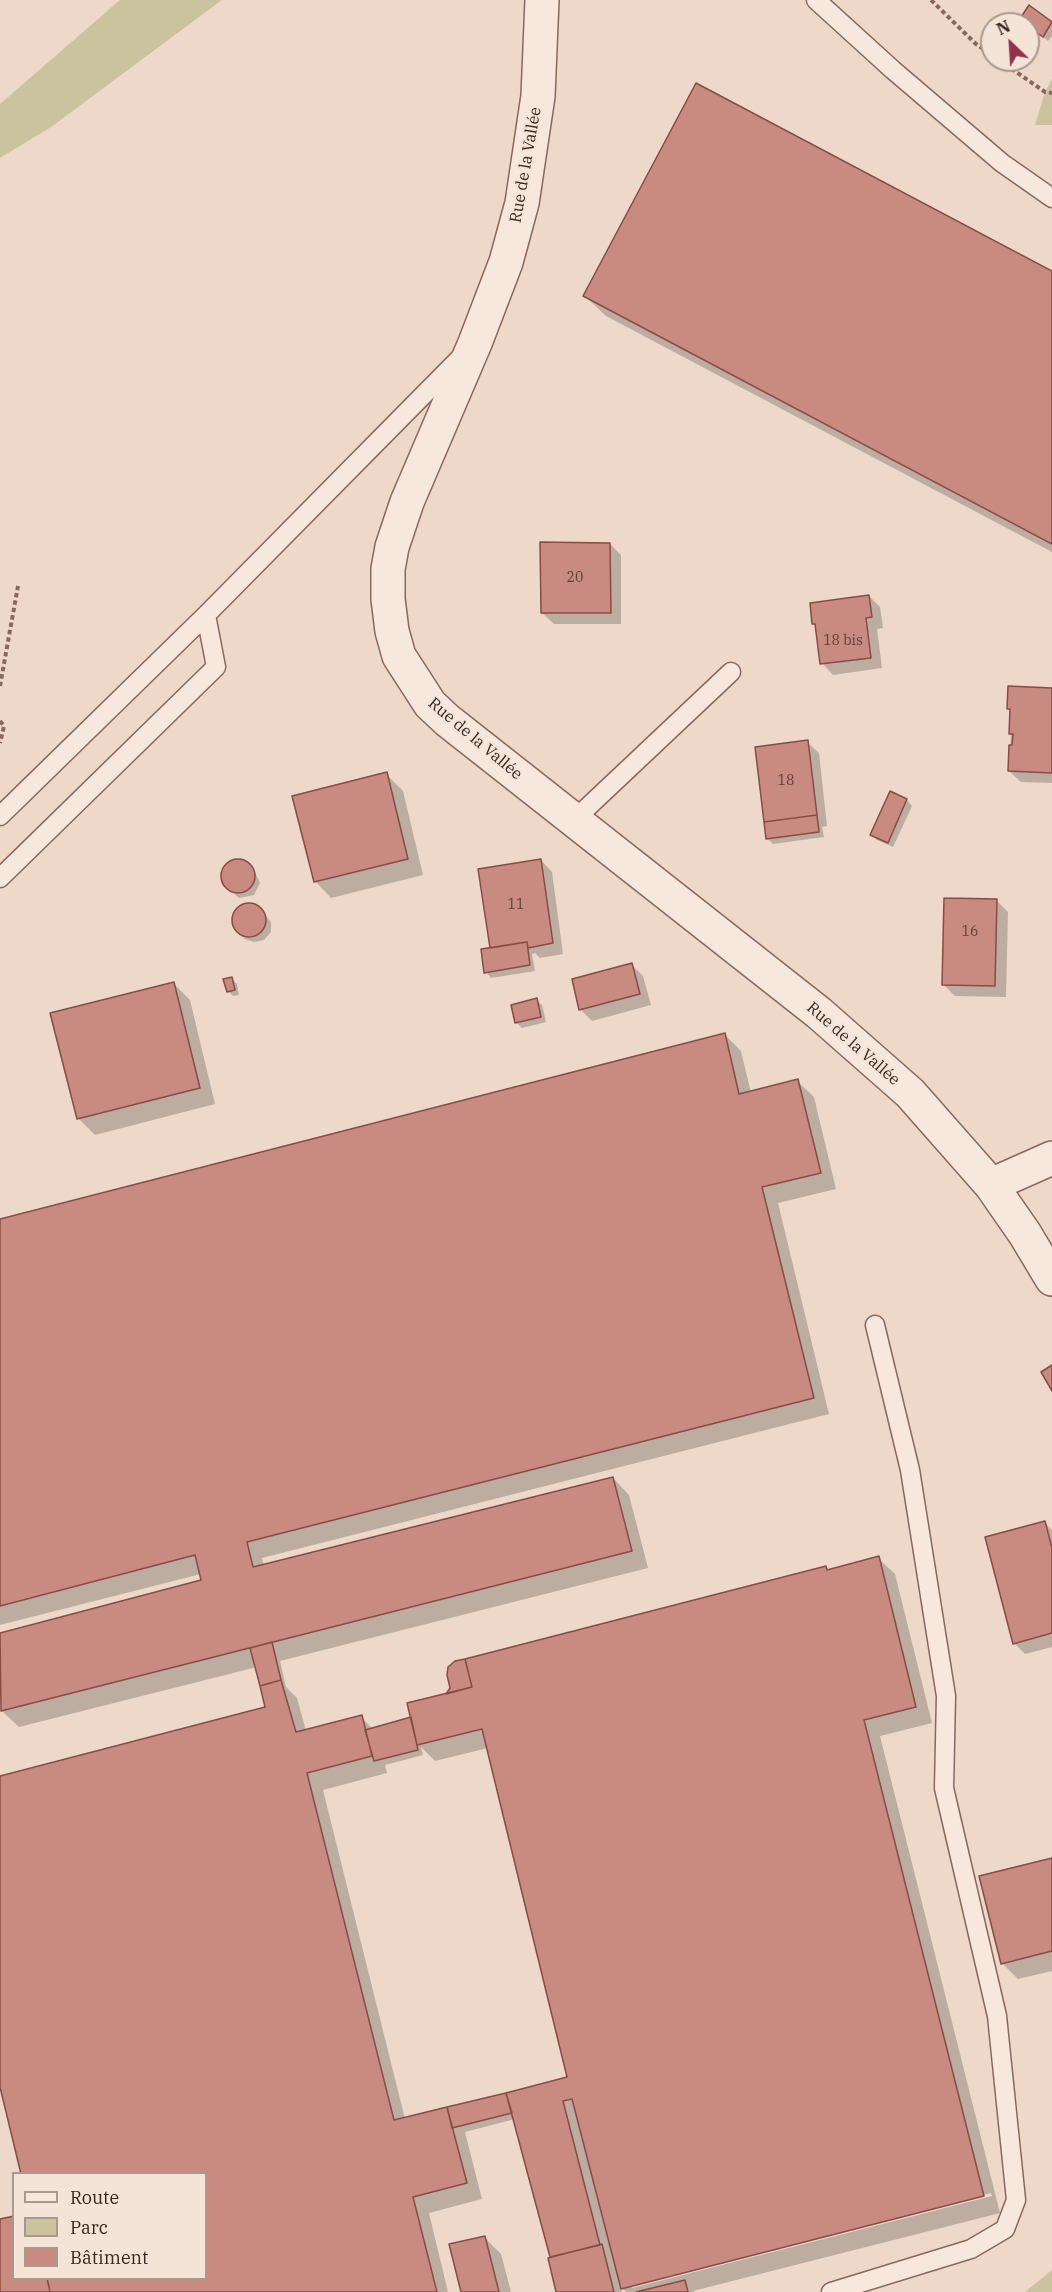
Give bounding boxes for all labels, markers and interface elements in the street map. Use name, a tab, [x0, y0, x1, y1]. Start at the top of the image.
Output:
north arrow	[980, 12, 1040, 72]
text: N	[993, 16, 1013, 39]
street label: Rue de la Vallée	[506, 106, 546, 224]
house number: 20	[567, 570, 583, 586]
house number: 18 bis	[823, 633, 863, 649]
street label: Rue de la Vallée	[424, 694, 526, 784]
house number: 18	[778, 773, 794, 789]
house number: 11	[508, 897, 524, 913]
house number: 16	[962, 924, 978, 940]
street label: Rue de la Vallée	[802, 998, 904, 1090]
legend	[12, 2172, 207, 2280]
text: Route	[70, 2186, 119, 2209]
text: Parc	[70, 2216, 108, 2239]
text: Bâtiment	[70, 2246, 148, 2269]

